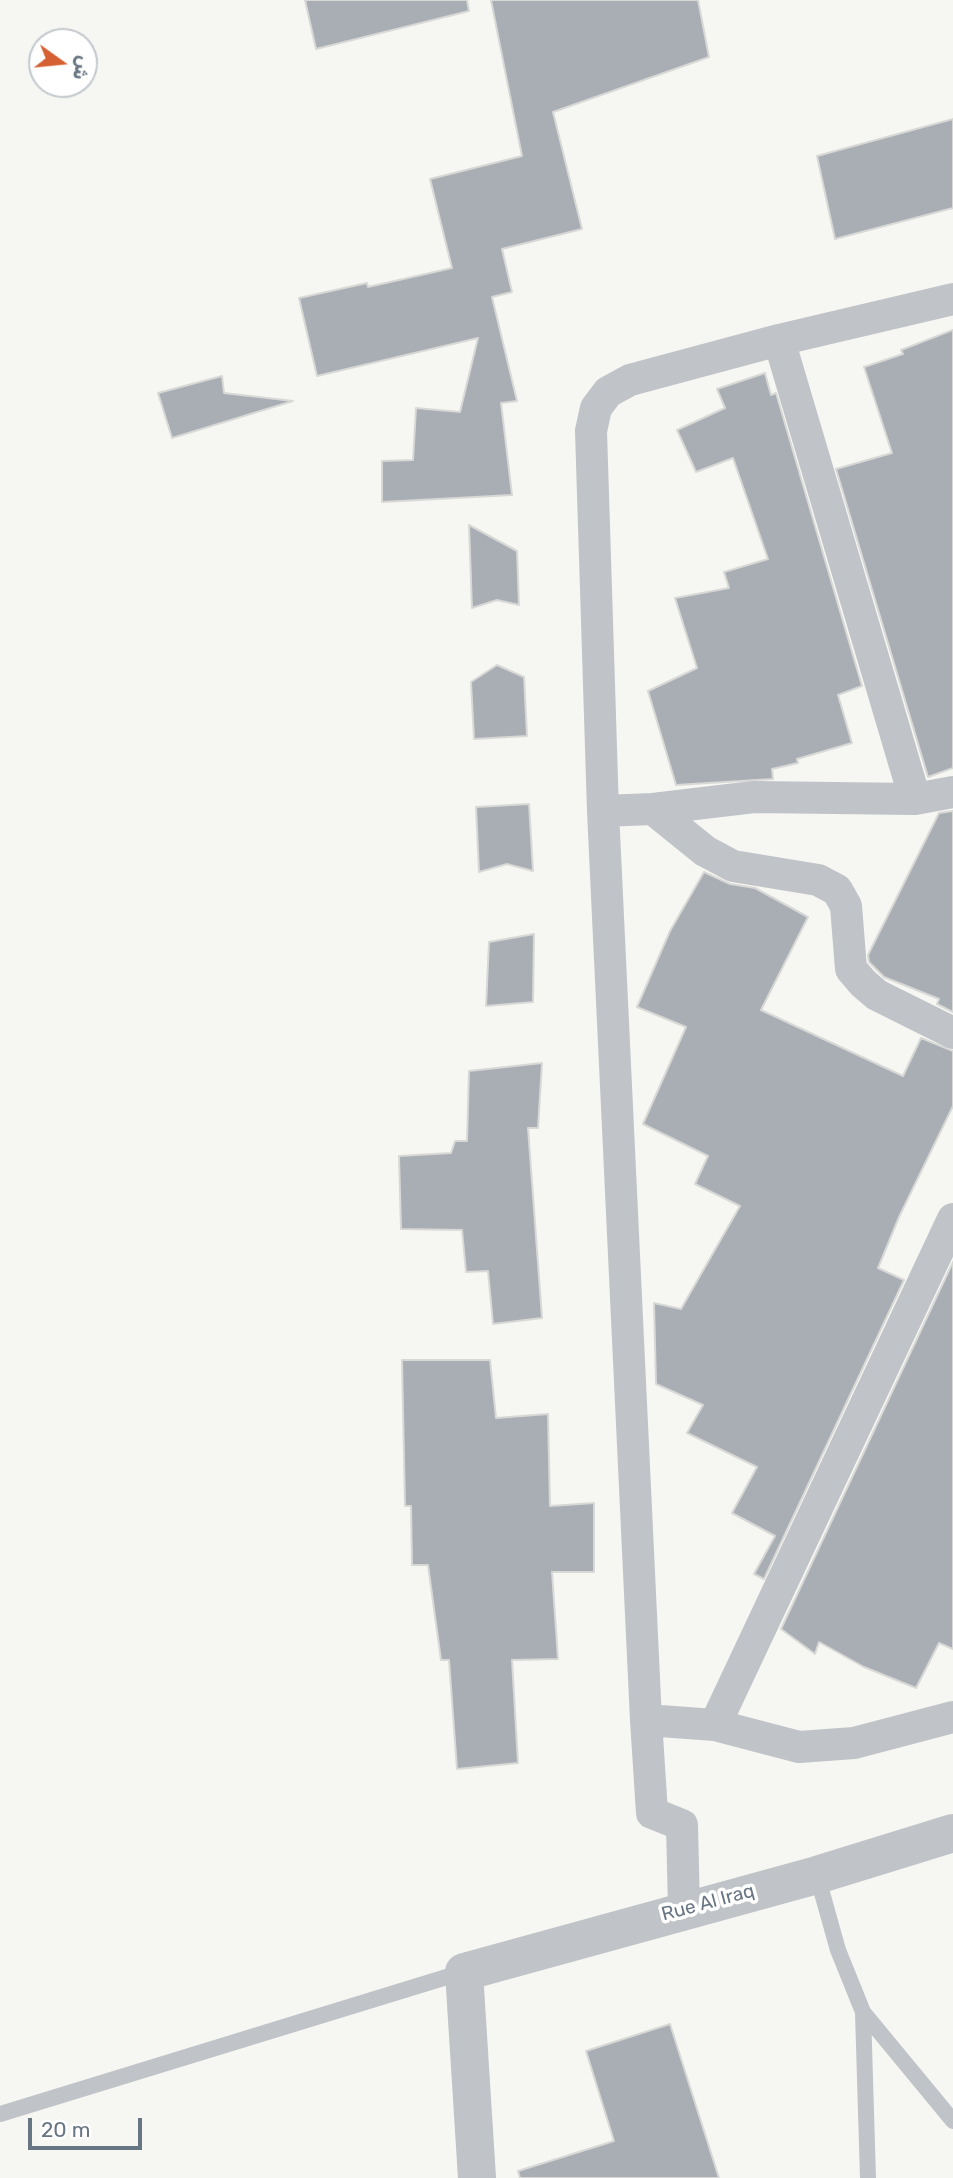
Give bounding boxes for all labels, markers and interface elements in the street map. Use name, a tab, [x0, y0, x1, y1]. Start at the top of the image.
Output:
north arrow	[28, 28, 98, 98]
text: ش	[68, 53, 96, 83]
street label: Rue Al Iraq	[659, 1880, 757, 1926]
scale bar	[32, 2104, 145, 2148]
text: 20 m	[41, 2117, 90, 2142]

